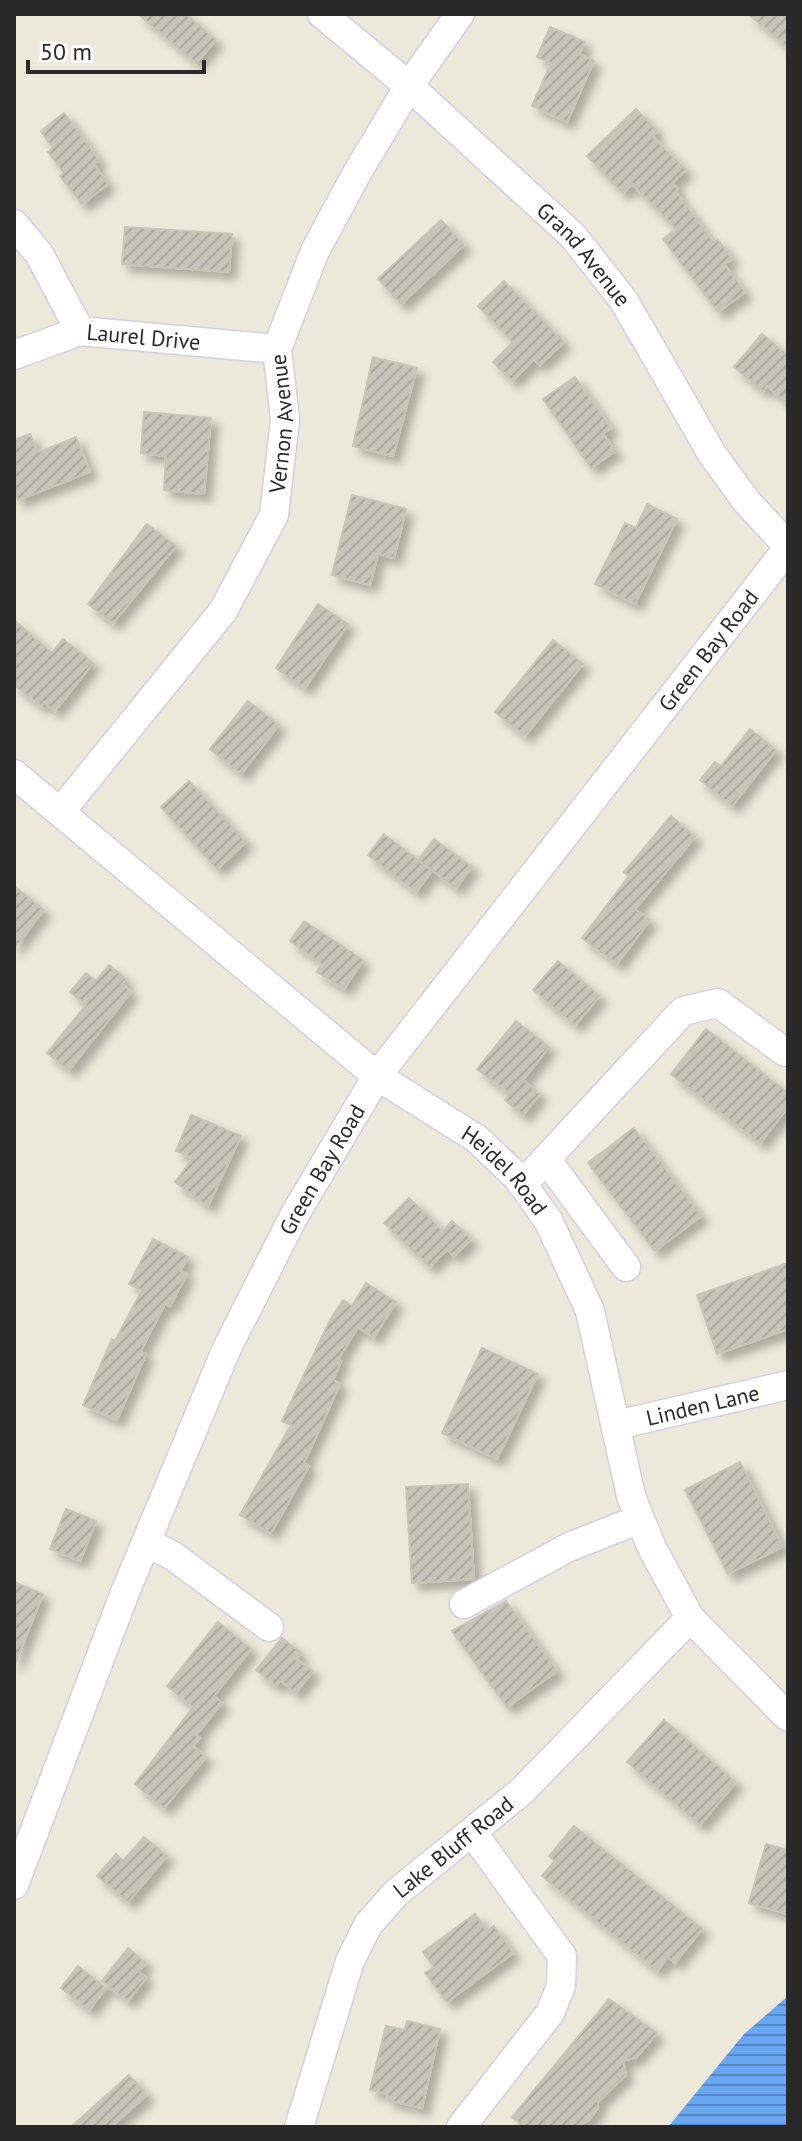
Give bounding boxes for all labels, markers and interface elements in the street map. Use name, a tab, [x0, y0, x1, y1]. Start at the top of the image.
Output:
scale bar	[28, 24, 204, 74]
text: 50 m	[40, 36, 92, 67]
street label: Grand Avenue	[531, 196, 637, 312]
street label: Laurel Drive	[85, 318, 202, 356]
street label: Vernon Avenue	[263, 353, 299, 496]
street label: Green Bay Road	[652, 584, 764, 717]
street label: Green Bay Road	[273, 1099, 371, 1239]
street label: Heidel Road	[457, 1119, 554, 1220]
street label: Linden Lane	[643, 1378, 762, 1432]
street label: Lake Bluff Road	[387, 1790, 519, 1904]

